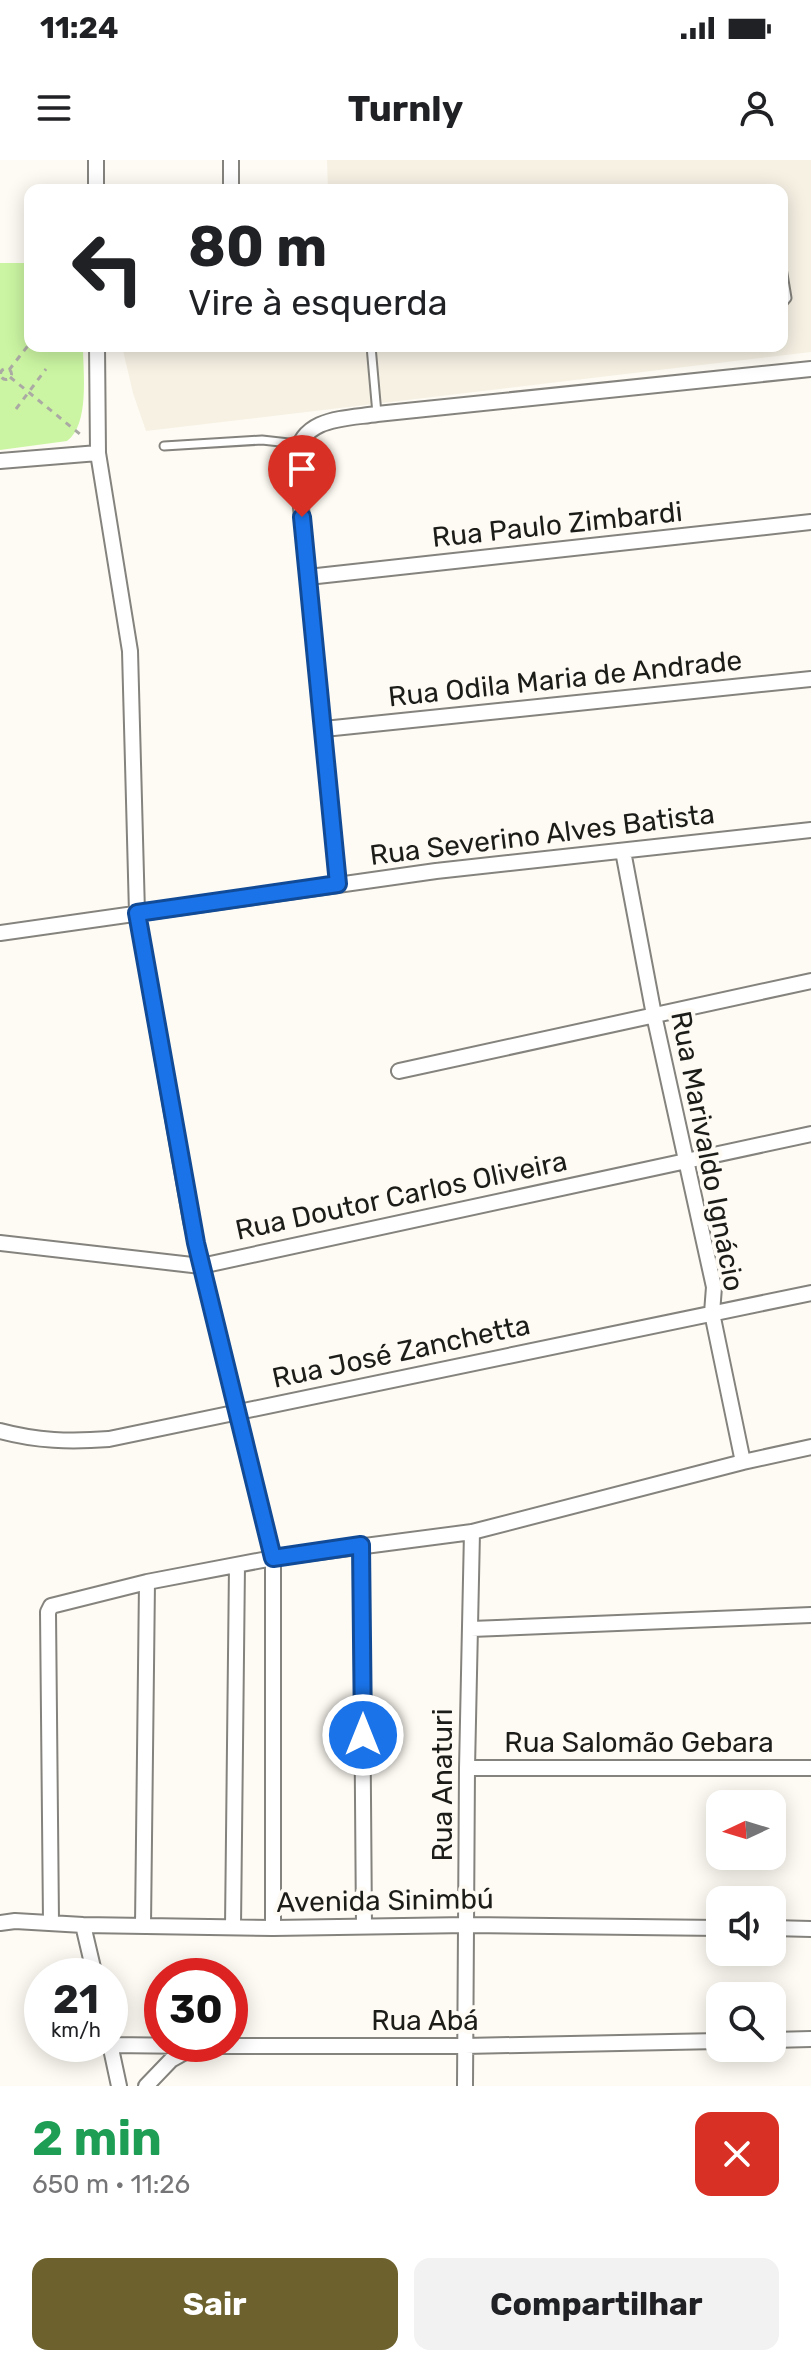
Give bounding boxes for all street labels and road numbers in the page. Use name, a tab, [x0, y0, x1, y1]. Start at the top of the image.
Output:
street label: Rua Paulo Zimbardi	[430, 495, 684, 554]
street label: Rua Odila Maria de Andrade	[387, 644, 744, 713]
street label: Rua Severino Alves Batista	[368, 797, 716, 872]
street label: Rua Marivaldo Ignácio	[664, 1008, 751, 1294]
street label: Rua Doutor Carlos Oliveira	[232, 1144, 570, 1247]
street label: Rua José Zanchetta	[269, 1308, 533, 1395]
street label: Rua Anaturi	[426, 1708, 459, 1862]
street label: Rua Salomão Gebara	[504, 1726, 774, 1759]
street label: Avenida Sinimbú	[276, 1882, 494, 1919]
street label: Rua Abá	[371, 2004, 479, 2037]

